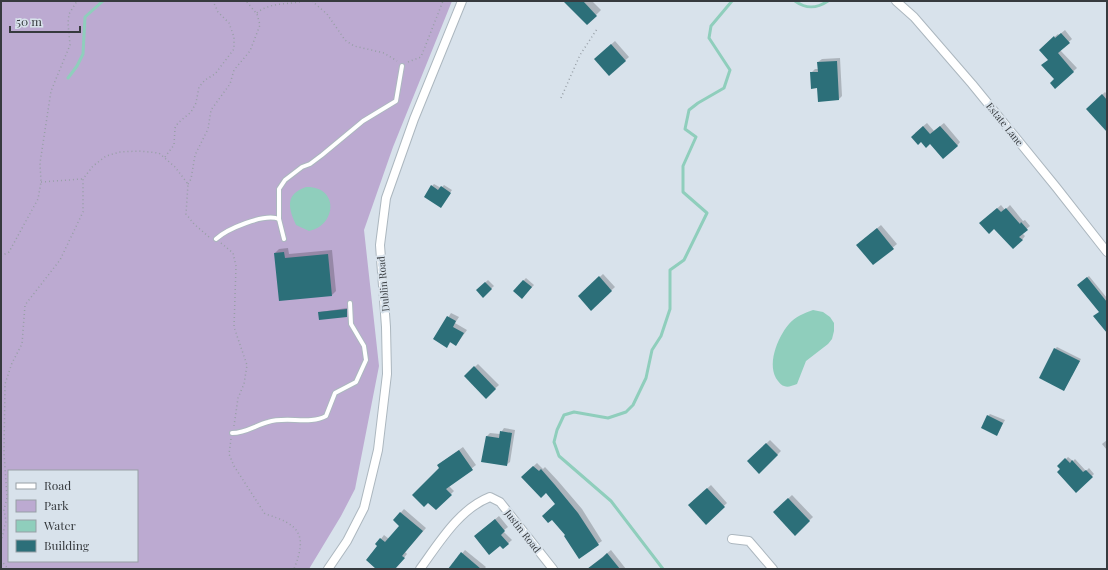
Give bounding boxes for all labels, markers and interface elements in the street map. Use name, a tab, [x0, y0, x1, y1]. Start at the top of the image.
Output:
scale bar	[10, 8, 80, 34]
text: 50 m	[16, 13, 42, 29]
street label: Estate Lane	[983, 99, 1027, 149]
street label: Dublin Road	[374, 256, 392, 312]
legend	[8, 470, 138, 562]
text: Road	[44, 477, 71, 493]
text: Park	[44, 497, 69, 513]
street label: Justin Road	[501, 506, 544, 556]
text: Water	[43, 517, 77, 533]
text: Building	[44, 537, 90, 553]

